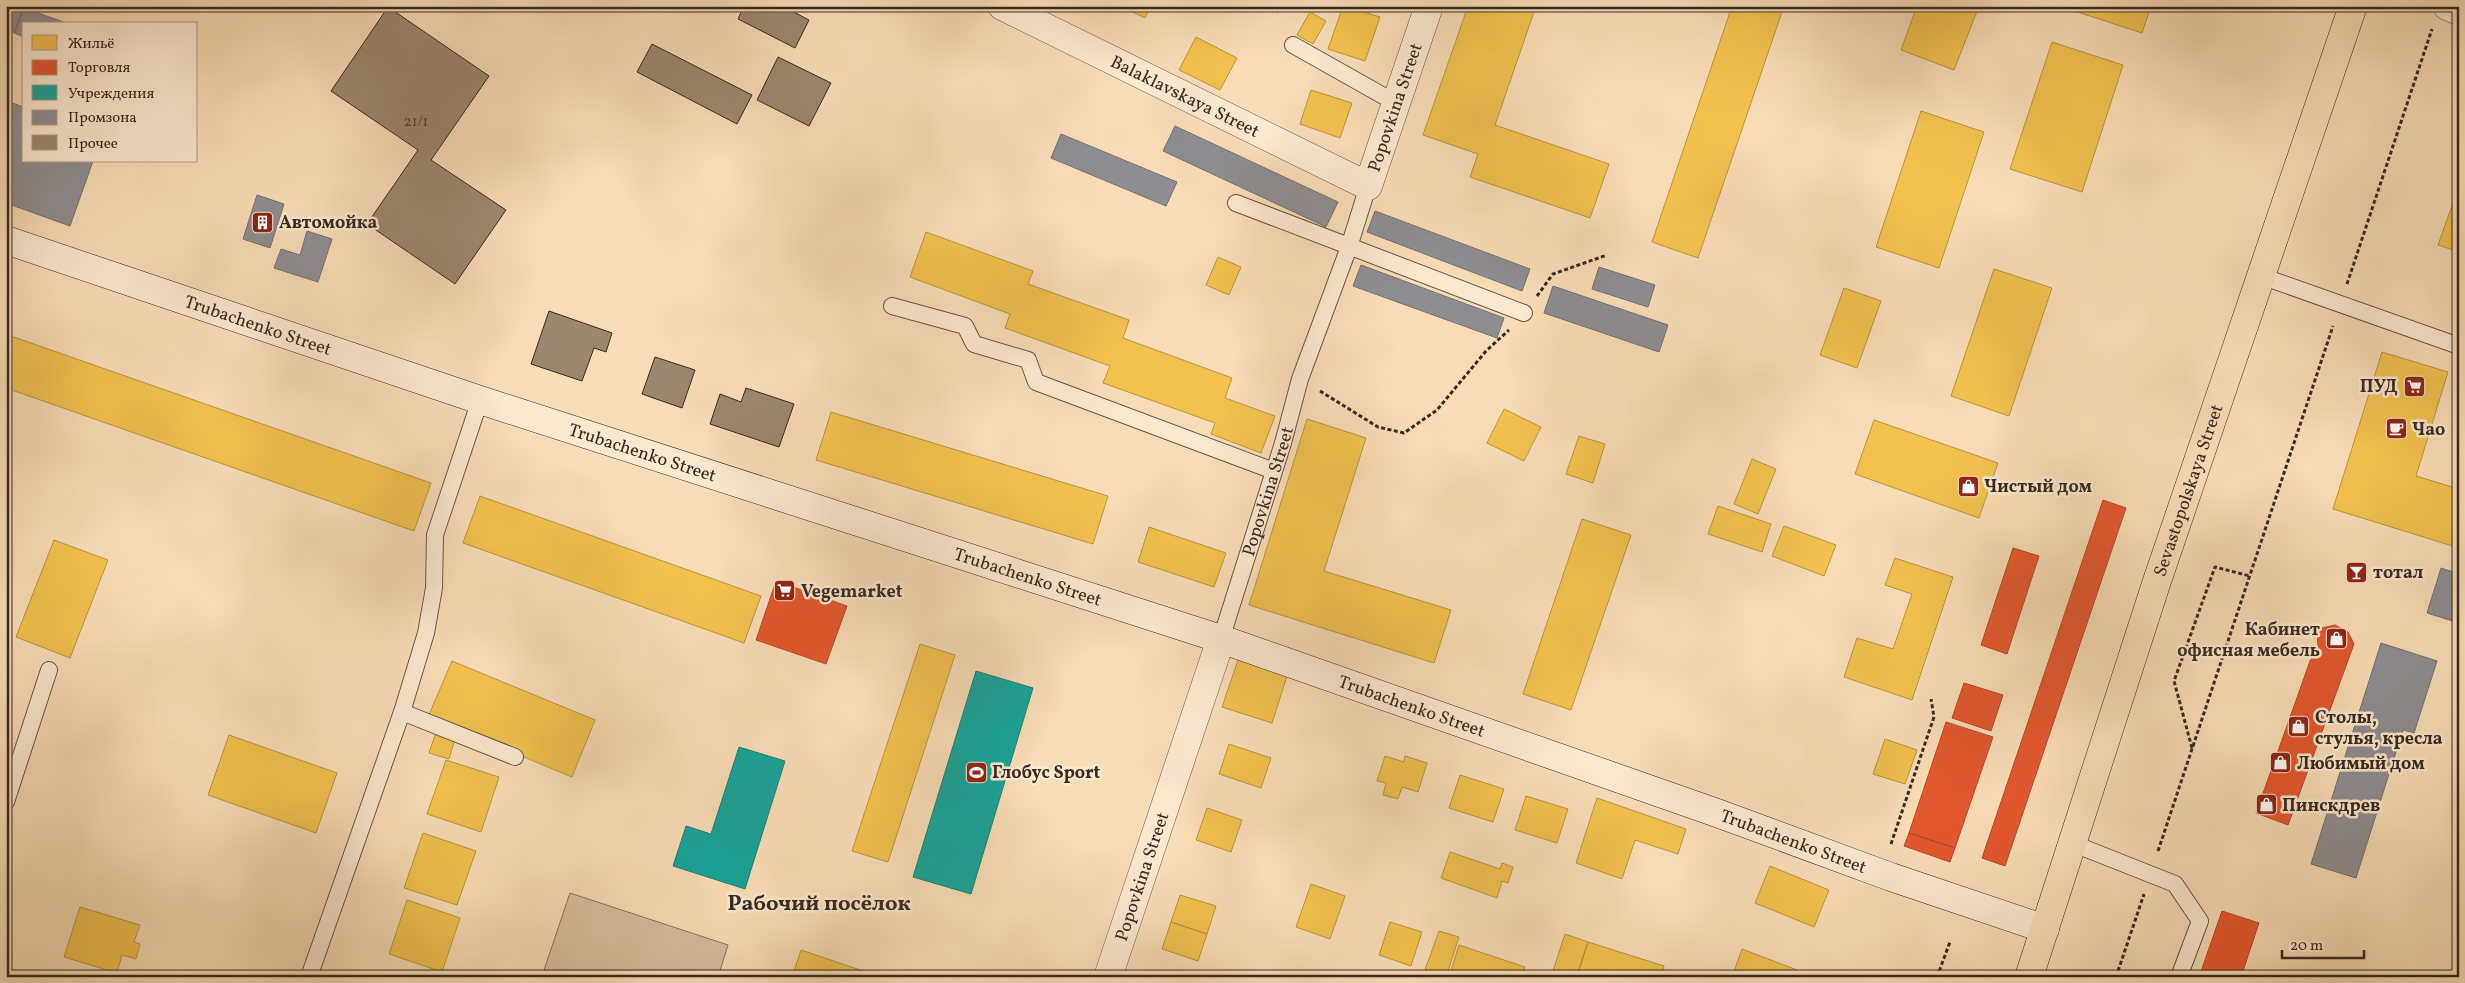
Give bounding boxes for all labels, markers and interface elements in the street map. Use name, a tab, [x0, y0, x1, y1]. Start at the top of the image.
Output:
legend	[22, 22, 198, 162]
text: Жильё	[68, 34, 114, 55]
street label: Popovkina Street	[1363, 40, 1430, 176]
street label: Balaklavskaya Street	[1106, 50, 1263, 145]
text: Торговля	[68, 58, 130, 79]
text: Учреждения	[68, 84, 154, 105]
text: Промзона	[68, 108, 137, 129]
house number: 21/1	[404, 112, 428, 133]
text: Прочее	[68, 134, 118, 155]
building icon: Автомойка	[251, 210, 275, 234]
place label: Автомойка	[279, 211, 378, 236]
street label: Trubachenko Street	[181, 290, 334, 363]
supermarket icon: ПУД	[2402, 374, 2426, 398]
place label: ПУД	[2360, 375, 2398, 400]
street label: Sevastopolskaya Street	[2148, 401, 2230, 580]
cafe icon: Чао	[2384, 417, 2408, 441]
street label: Trubachenko Street	[565, 418, 719, 489]
place label: Чао	[2412, 418, 2445, 443]
street label: Popovkina Street	[1237, 424, 1301, 560]
shop icon: Чистый дом	[1956, 474, 1980, 498]
place label: Чистый дом	[1984, 475, 2093, 500]
street label: Trubachenko Street	[950, 543, 1105, 614]
bar icon: тотал	[2345, 560, 2369, 584]
place label: тотал	[2373, 561, 2423, 586]
supermarket icon: Vegemarket	[773, 579, 797, 603]
place label: Vegemarket	[801, 580, 903, 605]
place label: Кабинет офисная мебель	[2177, 618, 2320, 664]
shop icon: Кабинет офисная мебель	[2324, 627, 2348, 651]
street label: Trubachenko Street	[1334, 670, 1488, 745]
place label: Столы, стулья, кресла	[2315, 706, 2443, 752]
shop icon: Столы, стулья, кресла	[2287, 715, 2311, 739]
shop icon: Любимый дом	[2269, 751, 2293, 775]
place label: Любимый дом	[2297, 752, 2425, 777]
sports icon: Глобус Sport	[964, 760, 988, 784]
place label: Глобус Sport	[992, 761, 1101, 786]
shop icon: Пинскдрев	[2254, 793, 2278, 817]
place label: Пинскдрев	[2282, 794, 2380, 819]
street label: Trubachenko Street	[1716, 804, 1870, 881]
street label: Popovkina Street	[1110, 809, 1176, 945]
district label: Рабочий посёлок	[727, 889, 911, 920]
scale bar	[2282, 928, 2365, 960]
text: 20 m	[2290, 936, 2323, 957]

